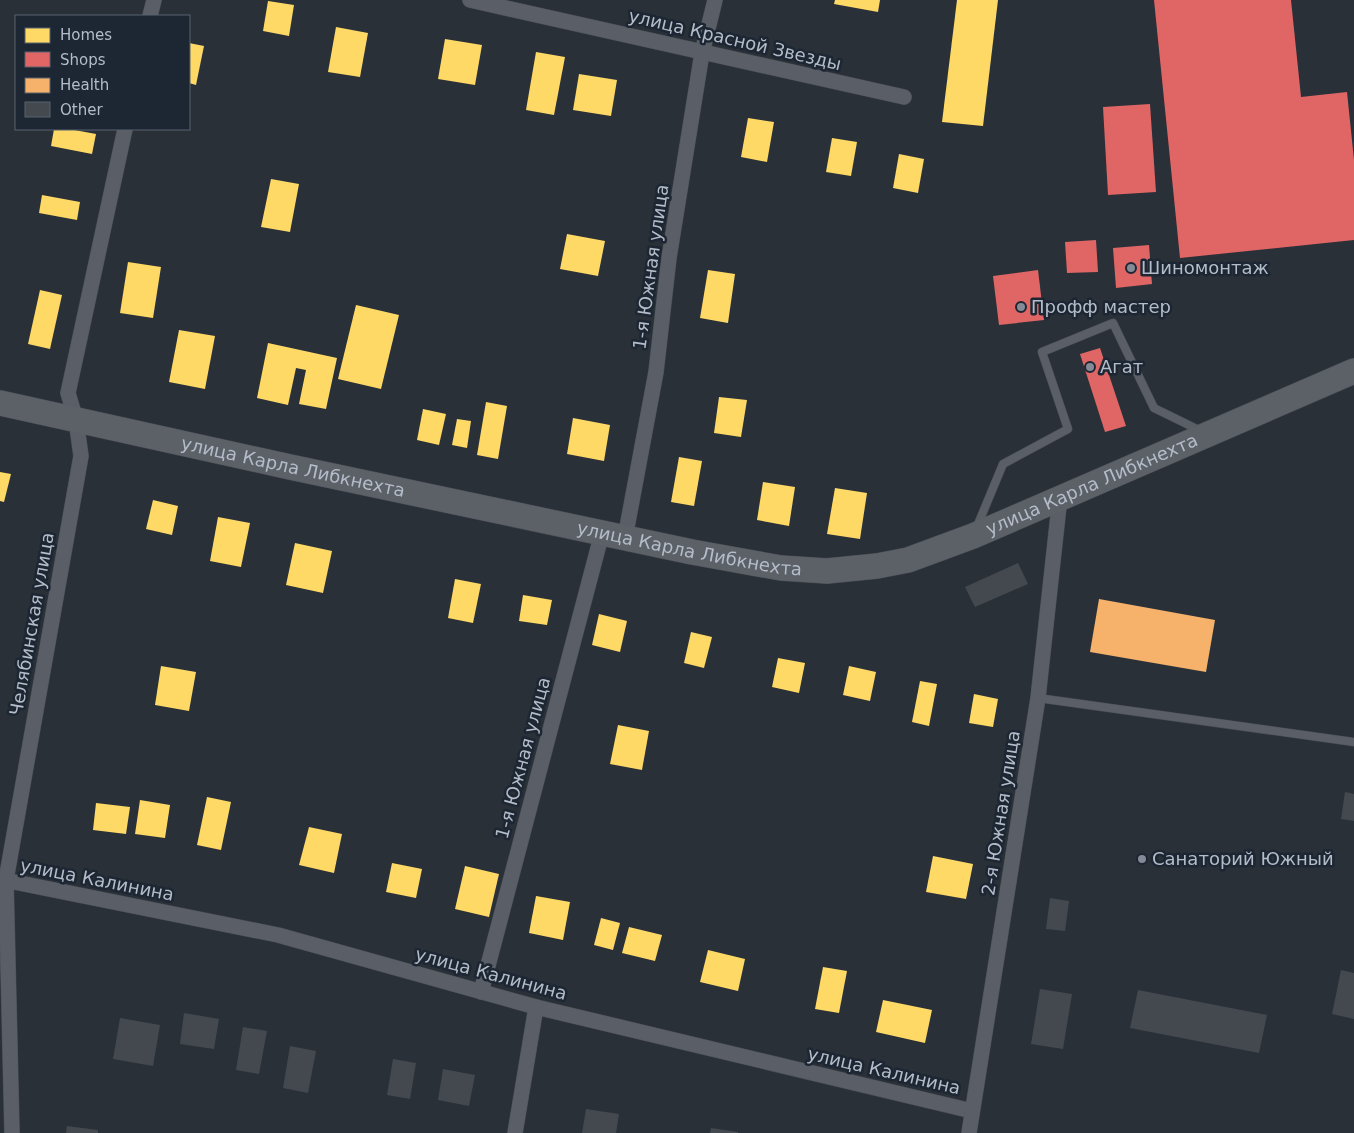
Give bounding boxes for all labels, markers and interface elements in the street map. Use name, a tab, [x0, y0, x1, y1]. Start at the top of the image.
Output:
street label: улица Красной Звезды	[627, 5, 844, 74]
legend	[15, 15, 190, 130]
text: Homes	[60, 26, 112, 44]
text: Shops	[60, 51, 106, 69]
text: Health	[60, 76, 109, 94]
text: Other	[60, 101, 103, 119]
street label: 1-я Южная улица	[629, 183, 672, 351]
place label: Шиномонтаж	[1141, 257, 1269, 278]
marker: Шиномонтаж	[1125, 262, 1137, 274]
place label: Профф мастер	[1031, 296, 1171, 317]
marker: Профф мастер	[1015, 301, 1027, 313]
place label: Агат	[1100, 356, 1143, 377]
marker: Агат	[1084, 361, 1096, 373]
street label: улица Карла Либкнехта	[983, 429, 1201, 539]
street label: улица Карла Либкнехта	[179, 432, 407, 501]
street label: улица Карла Либкнехта	[575, 517, 803, 579]
street label: Челябинская улица	[5, 531, 58, 717]
street label: 1-я Южная улица	[491, 675, 554, 841]
street label: 2-я Южная улица	[977, 729, 1024, 897]
place label: Санаторий Южный	[1152, 848, 1334, 869]
marker: Санаторий Южный	[1136, 853, 1148, 865]
street label: улица Калинина	[18, 854, 176, 905]
street label: улица Калинина	[413, 943, 569, 1004]
street label: улица Калинина	[806, 1043, 963, 1098]

